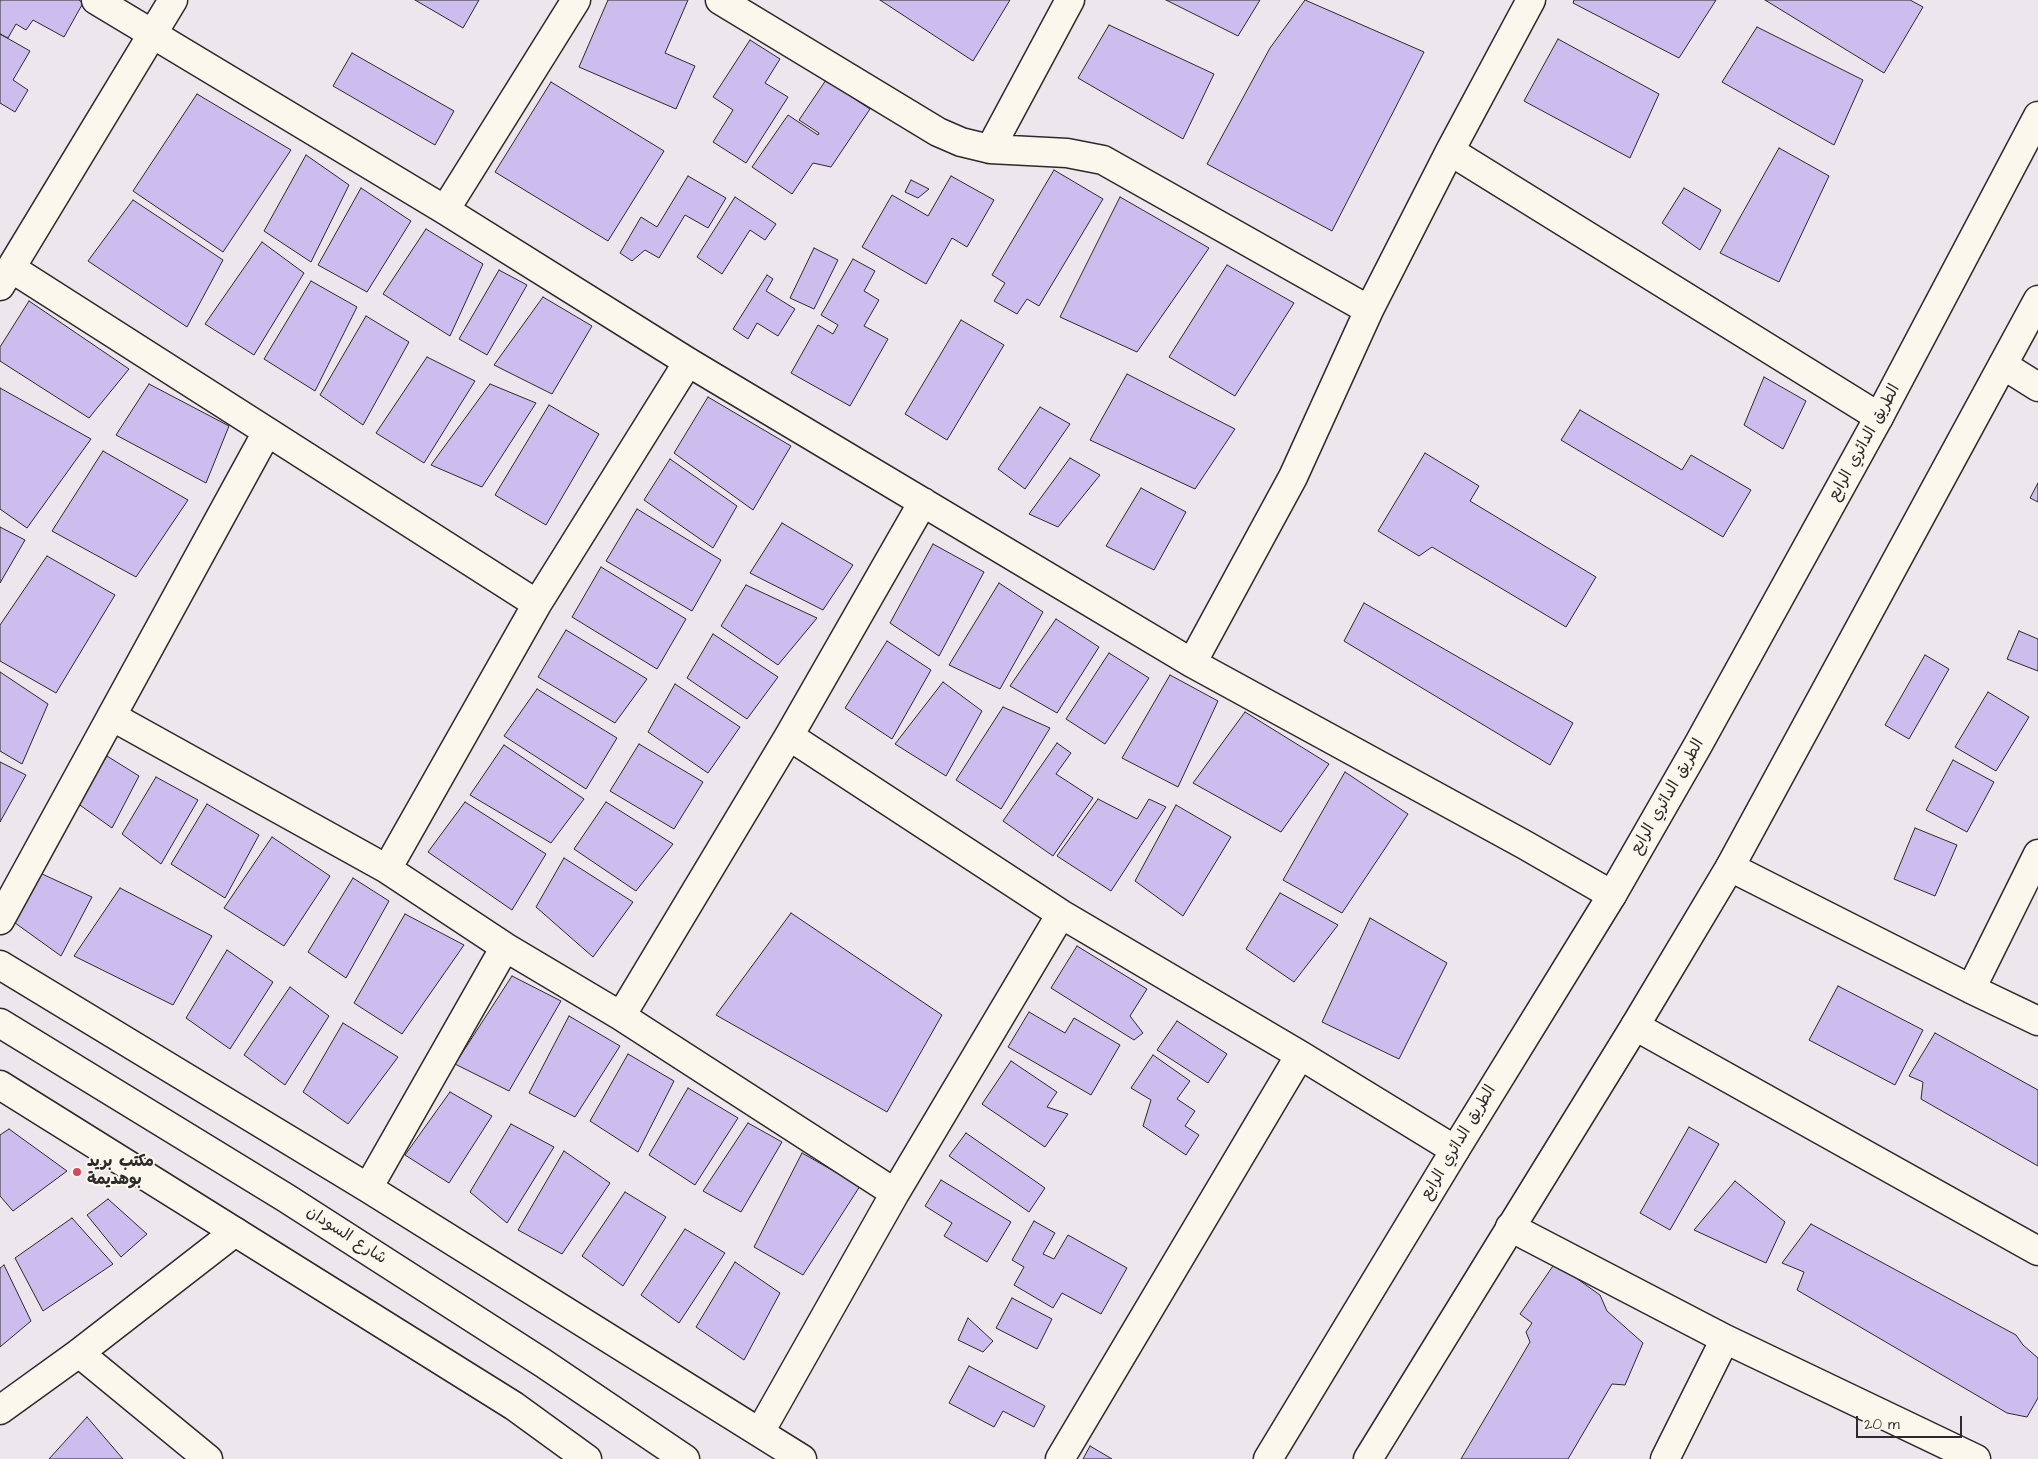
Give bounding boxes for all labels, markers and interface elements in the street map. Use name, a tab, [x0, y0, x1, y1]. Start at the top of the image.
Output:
street label: الطريق الدائري الرابع	[1825, 381, 1905, 505]
street label: الطريق الدائري الرابع	[1627, 736, 1709, 858]
street label: الطريق الدائري الرابع	[1417, 1082, 1501, 1204]
place label: مكتب بريد بوهديمة	[87, 1153, 154, 1191]
marker: مكتب بريد بوهديمة	[71, 1166, 83, 1178]
street label: شارع السودان	[302, 1203, 390, 1269]
scale bar	[1858, 1406, 1964, 1438]
text: 20 m	[1864, 1414, 1900, 1435]

